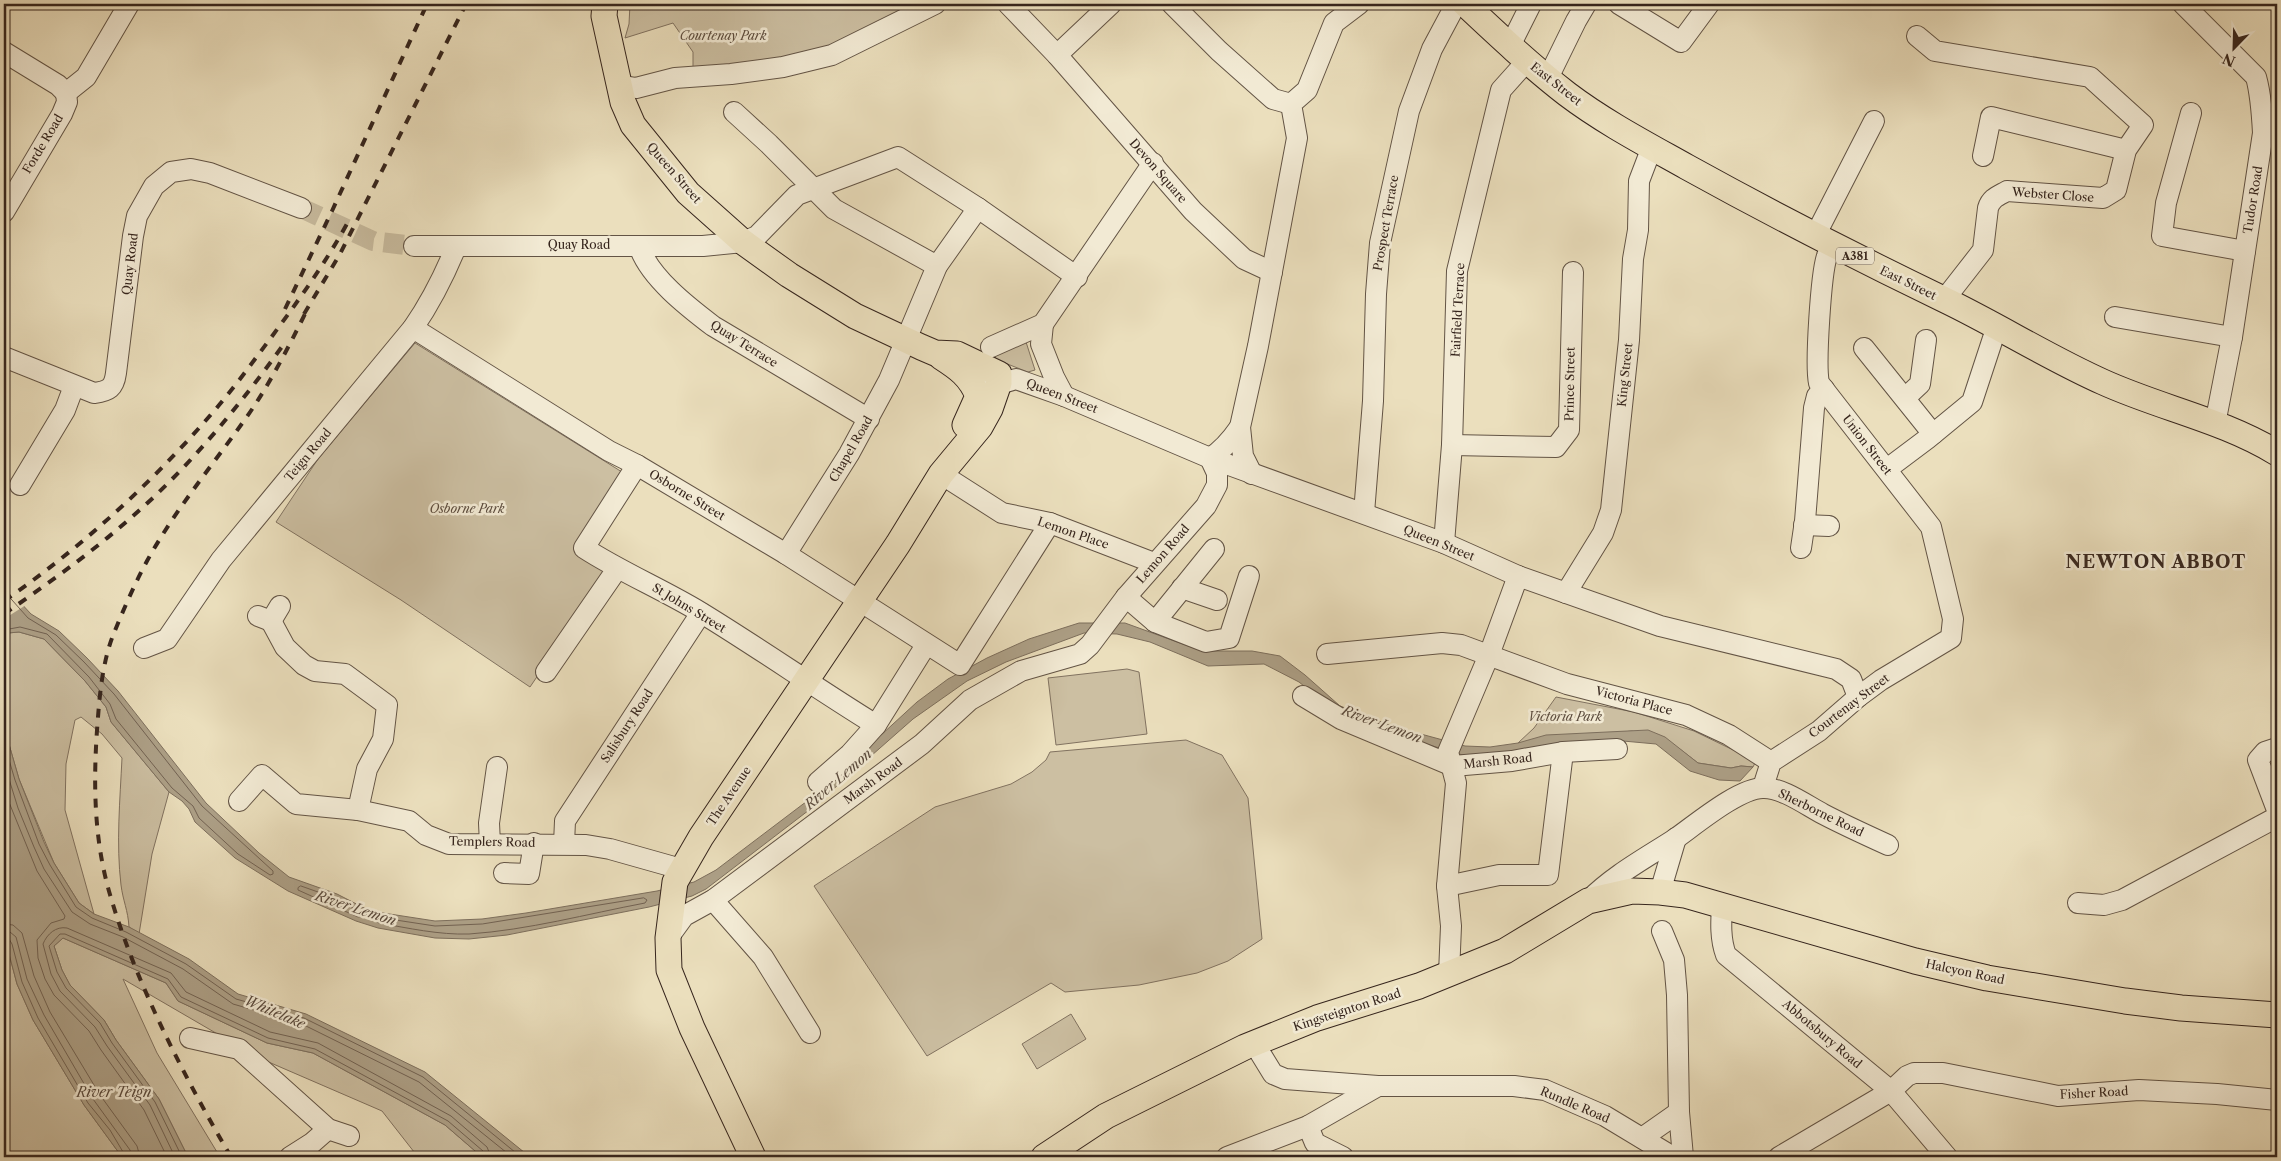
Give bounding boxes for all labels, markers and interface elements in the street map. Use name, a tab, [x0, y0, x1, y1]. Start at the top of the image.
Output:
north arrow	[2208, 22, 2258, 72]
park label: Courtenay Park	[680, 28, 767, 43]
text: N	[2220, 49, 2238, 71]
street label: East Street	[1528, 59, 1586, 109]
street label: Forde Road	[19, 111, 66, 176]
street label: Devon Square	[1126, 135, 1191, 206]
street label: Queen Street	[644, 139, 705, 207]
street label: Tudor Road	[2240, 164, 2265, 235]
street label: Prospect Terrace	[1370, 174, 1401, 272]
street label: Webster Close	[2010, 184, 2095, 205]
street label: Quay Road	[118, 231, 141, 296]
street label: Quay Road	[548, 237, 611, 252]
road number: A381	[1836, 248, 1874, 264]
street label: Fairfield Terrace	[1448, 262, 1467, 358]
street label: East Street	[1877, 262, 1940, 303]
street label: Quay Terrace	[708, 317, 781, 370]
street label: King Street	[1614, 342, 1635, 408]
street label: Prince Street	[1561, 346, 1578, 421]
street label: Queen Street	[1024, 375, 1101, 416]
street label: Union Street	[1839, 412, 1896, 478]
street label: Chapel Road	[826, 413, 876, 484]
street label: Teign Road	[281, 424, 335, 484]
street label: Osborne Street	[646, 466, 729, 524]
park label: Osborne Park	[430, 501, 505, 516]
street label: Lemon Place	[1035, 513, 1111, 552]
street label: Lemon Road	[1133, 520, 1193, 586]
street label: Queen Street	[1401, 521, 1478, 564]
district label: NEWTON ABBOT	[2066, 551, 2246, 573]
street label: St Johns Street	[650, 580, 730, 636]
street label: Courtenay Street	[1805, 670, 1893, 741]
street label: Victoria Place	[1593, 683, 1675, 718]
street label: Salisbury Road	[597, 686, 656, 765]
water label: River Lemon	[1339, 701, 1424, 747]
park label: Victoria Park	[1528, 709, 1603, 724]
water label: River Lemon	[800, 745, 876, 814]
street label: Marsh Road	[1463, 749, 1534, 772]
street label: Marsh Road	[840, 754, 906, 807]
street label: The Avenue	[703, 763, 754, 828]
street label: Sherborne Road	[1776, 785, 1867, 840]
street label: Templers Road	[449, 833, 536, 850]
water label: River Lemon	[312, 886, 399, 930]
street label: Halcyon Road	[1924, 956, 2007, 987]
street label: Kingsteignton Road	[1291, 985, 1403, 1034]
water label: Whitelake	[242, 991, 309, 1033]
street label: Abbotsbury Road	[1779, 995, 1866, 1072]
water label: River Teign	[76, 1083, 151, 1101]
street label: Rundle Road	[1538, 1083, 1613, 1126]
street label: Fisher Road	[2059, 1083, 2129, 1102]

